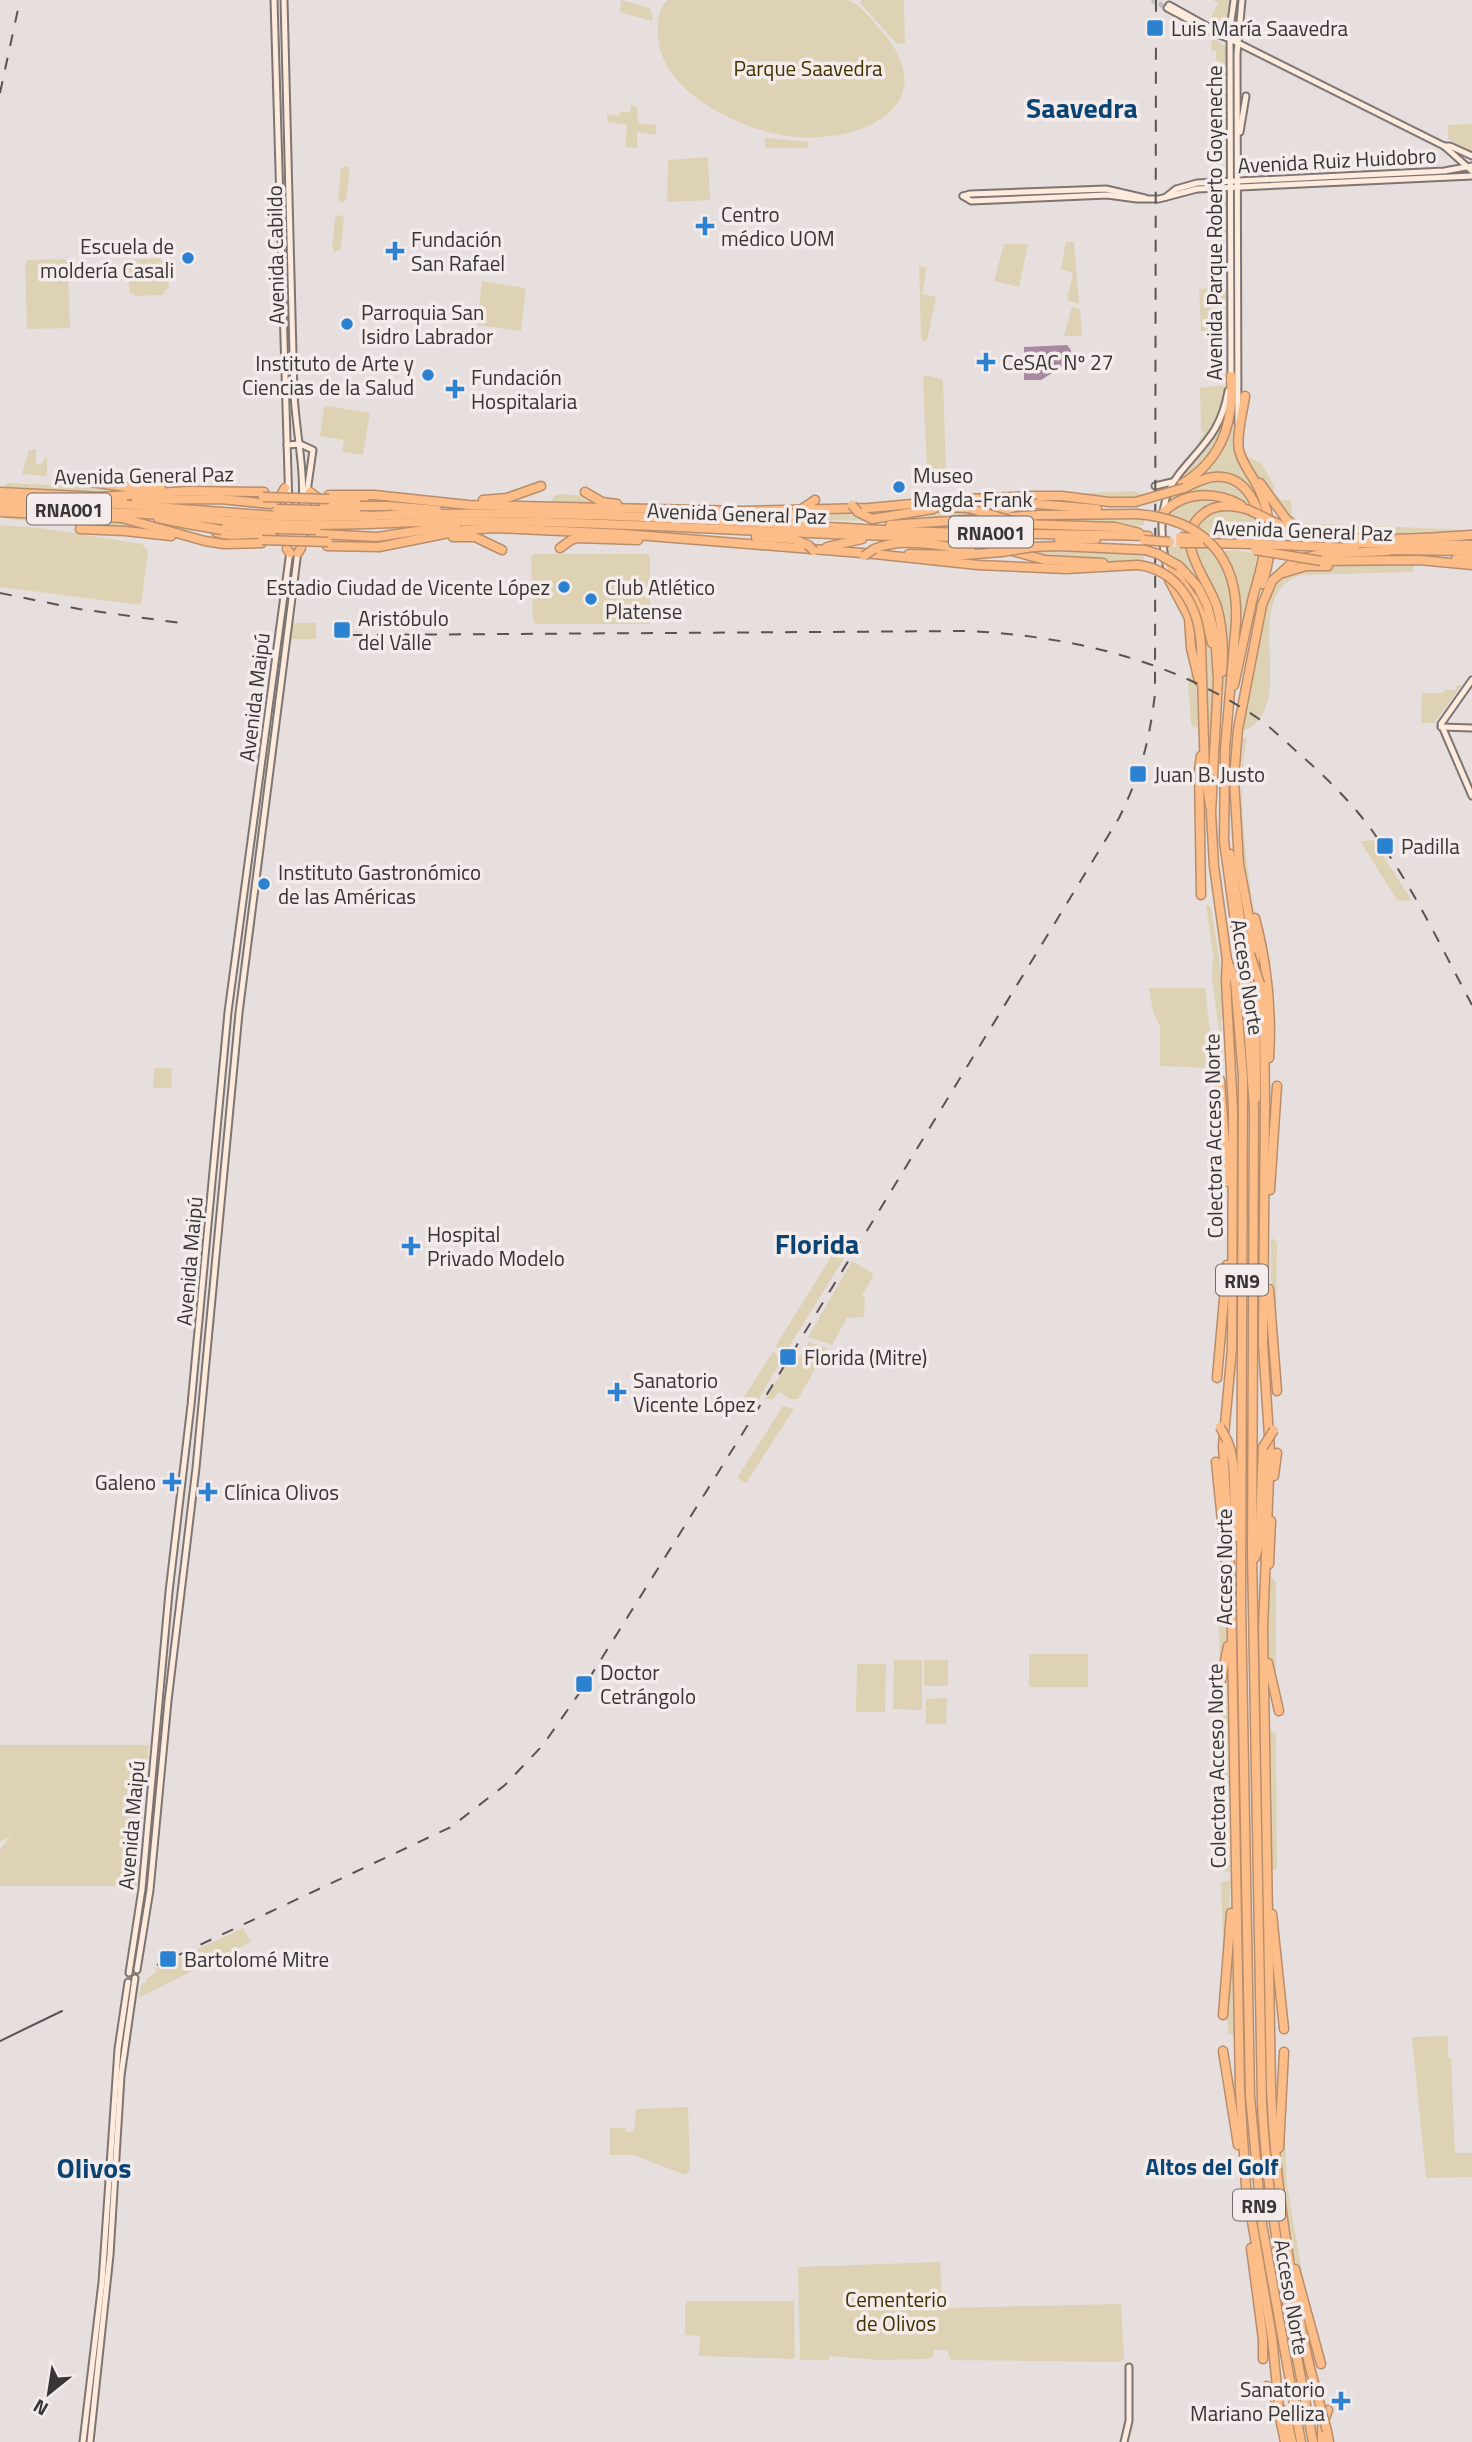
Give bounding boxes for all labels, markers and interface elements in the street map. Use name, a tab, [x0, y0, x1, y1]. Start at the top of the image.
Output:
place label: Luis María Saavedra	[1171, 12, 1348, 44]
marker: Luis María Saavedra	[1145, 18, 1165, 38]
park label: Parque Saavedra	[733, 52, 883, 84]
street label: Avenida Parque Roberto Goyeneche	[1198, 65, 1230, 381]
district label: Saavedra	[1026, 86, 1138, 129]
street label: Avenida Ruiz Huidobro	[1237, 139, 1437, 181]
street label: Avenida Cabildo	[258, 185, 292, 325]
place label: Centro médico UOM	[721, 198, 835, 254]
marker: Centro médico UOM	[695, 216, 715, 236]
place label: Fundación San Rafael	[411, 223, 505, 279]
place label: Escuela de moldería Casali	[40, 230, 174, 286]
marker: Fundación San Rafael	[385, 241, 405, 261]
marker: Escuela de moldería Casali	[180, 250, 196, 266]
place label: Parroquia San Isidro Labrador	[361, 296, 493, 352]
marker: Parroquia San Isidro Labrador	[339, 316, 355, 332]
place label: CeSAC Nº 27	[1002, 346, 1114, 378]
place label: Instituto de Arte y Ciencias de la Salud	[242, 347, 414, 403]
marker: CeSAC Nº 27	[976, 352, 996, 372]
place label: Fundación Hospitalaria	[471, 361, 578, 417]
marker: Instituto de Arte y Ciencias de la Salud	[420, 367, 436, 383]
marker: Fundación Hospitalaria	[445, 379, 465, 399]
street label: Avenida General Paz	[54, 457, 234, 493]
place label: Museo Magda-Frank	[913, 459, 1033, 515]
marker: Museo Magda-Frank	[891, 479, 907, 495]
road number: RNA001	[27, 494, 111, 524]
street label: Avenida General Paz	[647, 494, 827, 532]
street label: Avenida General Paz	[1213, 511, 1393, 549]
road number: RNA001	[949, 516, 1033, 548]
place label: Estadio Ciudad de Vicente López	[266, 571, 550, 603]
place label: Club Atlético Platense	[605, 571, 715, 627]
marker: Estadio Ciudad de Vicente López	[556, 579, 572, 595]
marker: Club Atlético Platense	[583, 591, 599, 607]
place label: Aristóbulo del Valle	[358, 602, 449, 658]
marker: Aristóbulo del Valle	[332, 620, 352, 640]
street label: Avenida Maipú	[230, 631, 278, 763]
place label: Juan B. Justo	[1154, 758, 1265, 790]
marker: Juan B. Justo	[1128, 764, 1148, 784]
place label: Padilla	[1401, 830, 1460, 862]
marker: Padilla	[1375, 836, 1395, 856]
place label: Instituto Gastronómico de las Américas	[278, 856, 481, 912]
marker: Instituto Gastronómico de las Américas	[256, 876, 272, 892]
street label: Acceso Norte	[1223, 917, 1273, 1037]
street label: Colectora Acceso Norte	[1195, 1033, 1231, 1239]
street label: Avenida Maipú	[167, 1195, 211, 1327]
place label: Hospital Privado Modelo	[427, 1218, 565, 1274]
district label: Florida	[775, 1222, 859, 1265]
marker: Hospital Privado Modelo	[401, 1236, 421, 1256]
road number: RN9	[1216, 1264, 1268, 1296]
place label: Florida (Mitre)	[804, 1341, 927, 1373]
marker: Florida (Mitre)	[778, 1347, 798, 1367]
place label: Sanatorio Vicente López	[633, 1364, 756, 1420]
marker: Sanatorio Vicente López	[607, 1382, 627, 1402]
place label: Galeno	[95, 1466, 156, 1498]
marker: Galeno	[162, 1472, 182, 1492]
place label: Clínica Olivos	[224, 1476, 339, 1508]
marker: Clínica Olivos	[198, 1482, 218, 1502]
street label: Acceso Norte	[1208, 1509, 1240, 1625]
place label: Doctor Cetrángolo	[600, 1656, 696, 1712]
street label: Colectora Acceso Norte	[1198, 1663, 1234, 1869]
marker: Doctor Cetrángolo	[574, 1674, 594, 1694]
street label: Avenida Maipú	[109, 1759, 153, 1891]
place label: Bartolomé Mitre	[184, 1943, 329, 1975]
marker: Bartolomé Mitre	[158, 1949, 178, 1969]
district label: Olivos	[57, 2146, 131, 2189]
district label: Altos del Golf	[1146, 2149, 1278, 2184]
road number: RN9	[1233, 2190, 1285, 2220]
street label: Acceso Norte	[1266, 2237, 1318, 2357]
park label: Cementerio de Olivos	[845, 2283, 947, 2339]
north arrow	[14, 2358, 84, 2428]
place label: Sanatorio Mariano Pelliza	[1190, 2373, 1325, 2429]
marker: Sanatorio Mariano Pelliza	[1331, 2391, 1351, 2411]
text: N	[27, 2392, 53, 2424]

